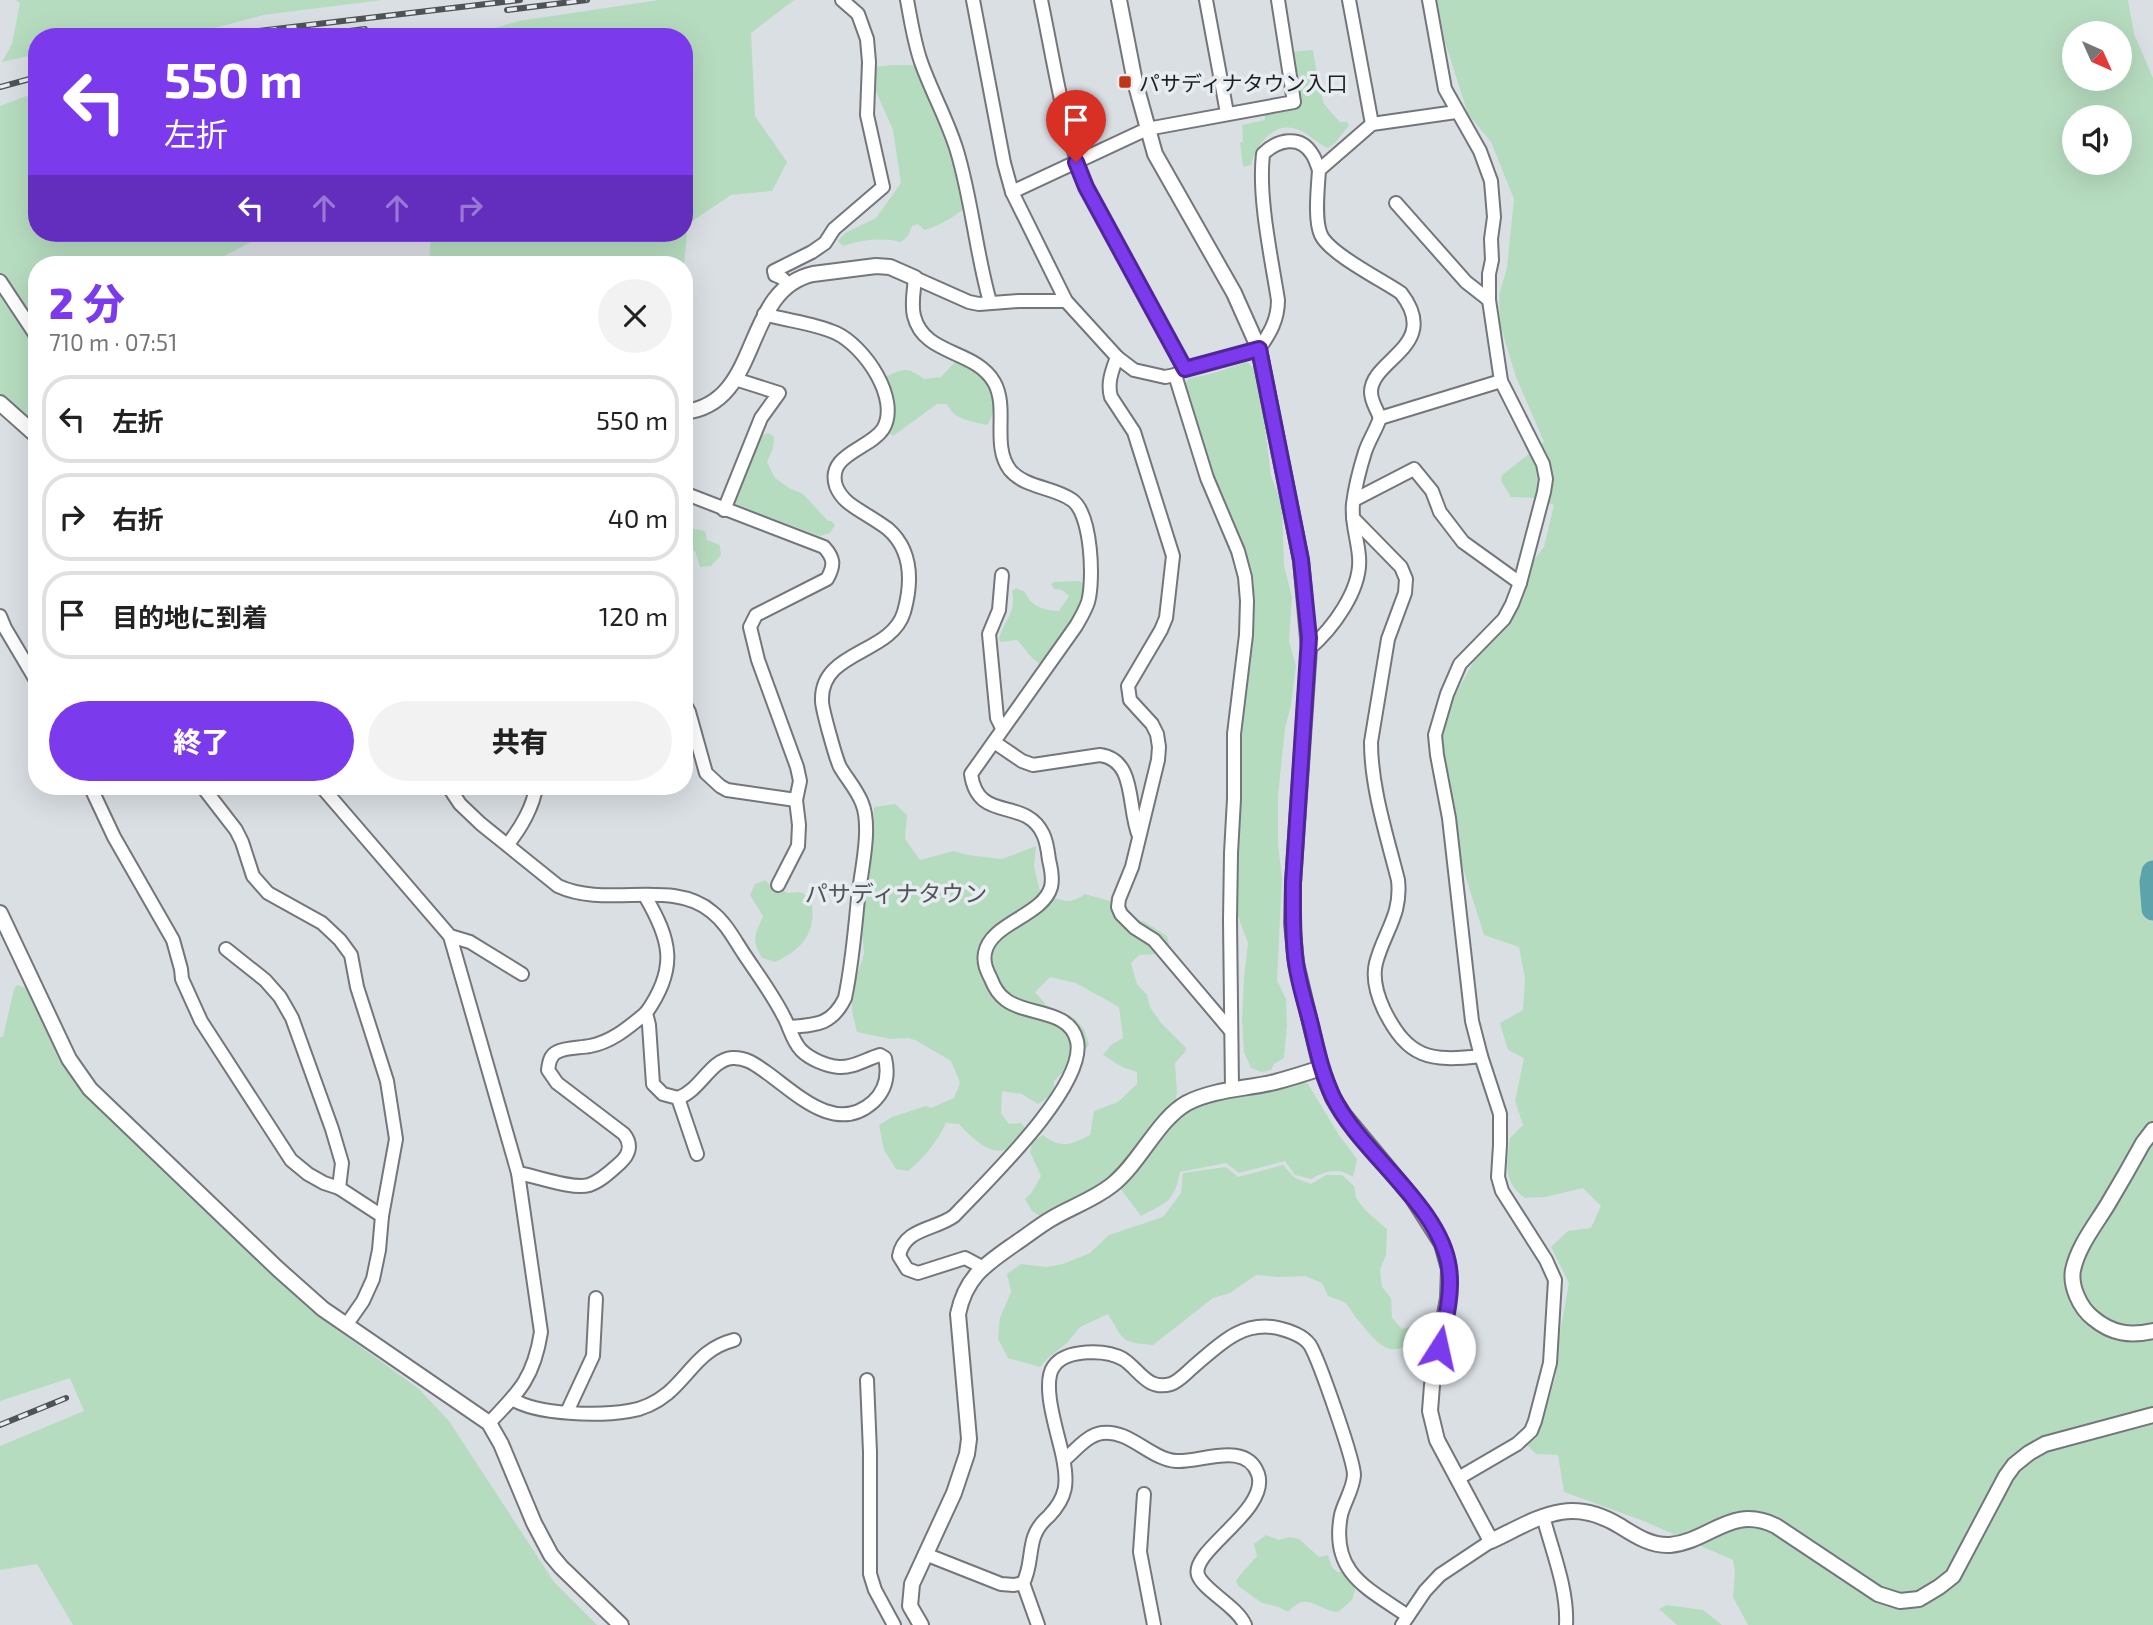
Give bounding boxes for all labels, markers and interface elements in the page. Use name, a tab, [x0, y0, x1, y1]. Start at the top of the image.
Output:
north arrow	[2062, 21, 2132, 91]
map controls	[2062, 21, 2132, 175]
text: 550 m	[164, 49, 303, 108]
icon: left	[49, 56, 140, 147]
place label: パサディナタウン入口	[1139, 70, 1348, 95]
marker: パサディナタウン入口	[1117, 74, 1133, 90]
pin	[1046, 90, 1106, 162]
icon: arrive	[1057, 101, 1095, 139]
button: sound	[2062, 105, 2132, 175]
text: 左折	[164, 114, 228, 152]
icon: left	[232, 189, 270, 227]
icon: ahead	[305, 189, 343, 227]
icon: ahead	[378, 189, 416, 227]
icon: right	[451, 189, 489, 227]
text: 2 分	[49, 277, 125, 327]
button: close	[598, 279, 672, 353]
text: 710 m · 07:51	[49, 328, 177, 356]
icon: left	[53, 400, 91, 438]
text: 550 m	[596, 404, 668, 435]
text: 左折	[112, 405, 164, 436]
icon: right	[53, 498, 91, 536]
text: 40 m	[608, 502, 668, 533]
text: 右折	[112, 503, 164, 534]
icon: arrive	[53, 596, 91, 634]
text: 120 m	[599, 600, 668, 631]
text: 目的地に到着	[112, 601, 268, 632]
button: 終了	[49, 701, 354, 781]
button: 共有	[368, 701, 672, 781]
district label: パサディナタウン	[805, 879, 987, 907]
position arrow	[1402, 1311, 1476, 1385]

